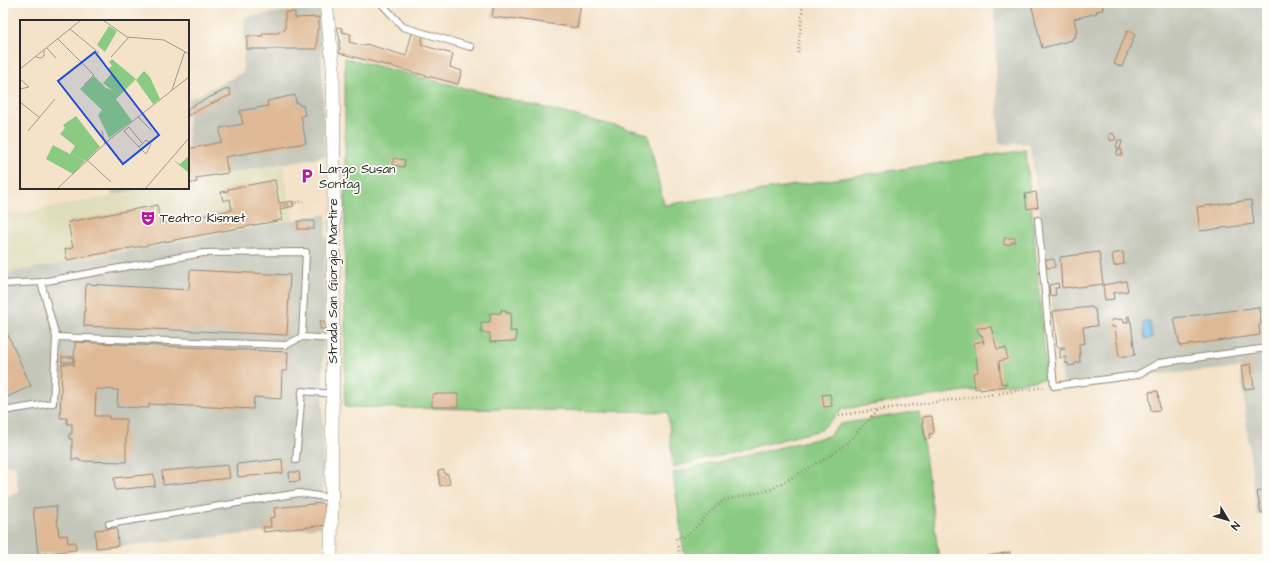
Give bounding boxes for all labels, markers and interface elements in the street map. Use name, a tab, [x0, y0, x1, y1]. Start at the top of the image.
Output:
inset map	[20, 20, 189, 189]
place label: Largo Susan Sontag	[319, 160, 396, 194]
parking icon: Largo Susan Sontag	[298, 167, 316, 185]
street label: Strada San Giorgio Martire	[324, 198, 343, 364]
theatre icon: Teatro Kismet	[139, 209, 157, 227]
place label: Teatro Kismet	[160, 209, 246, 227]
north arrow	[1208, 500, 1248, 540]
text: N	[1227, 519, 1244, 533]

